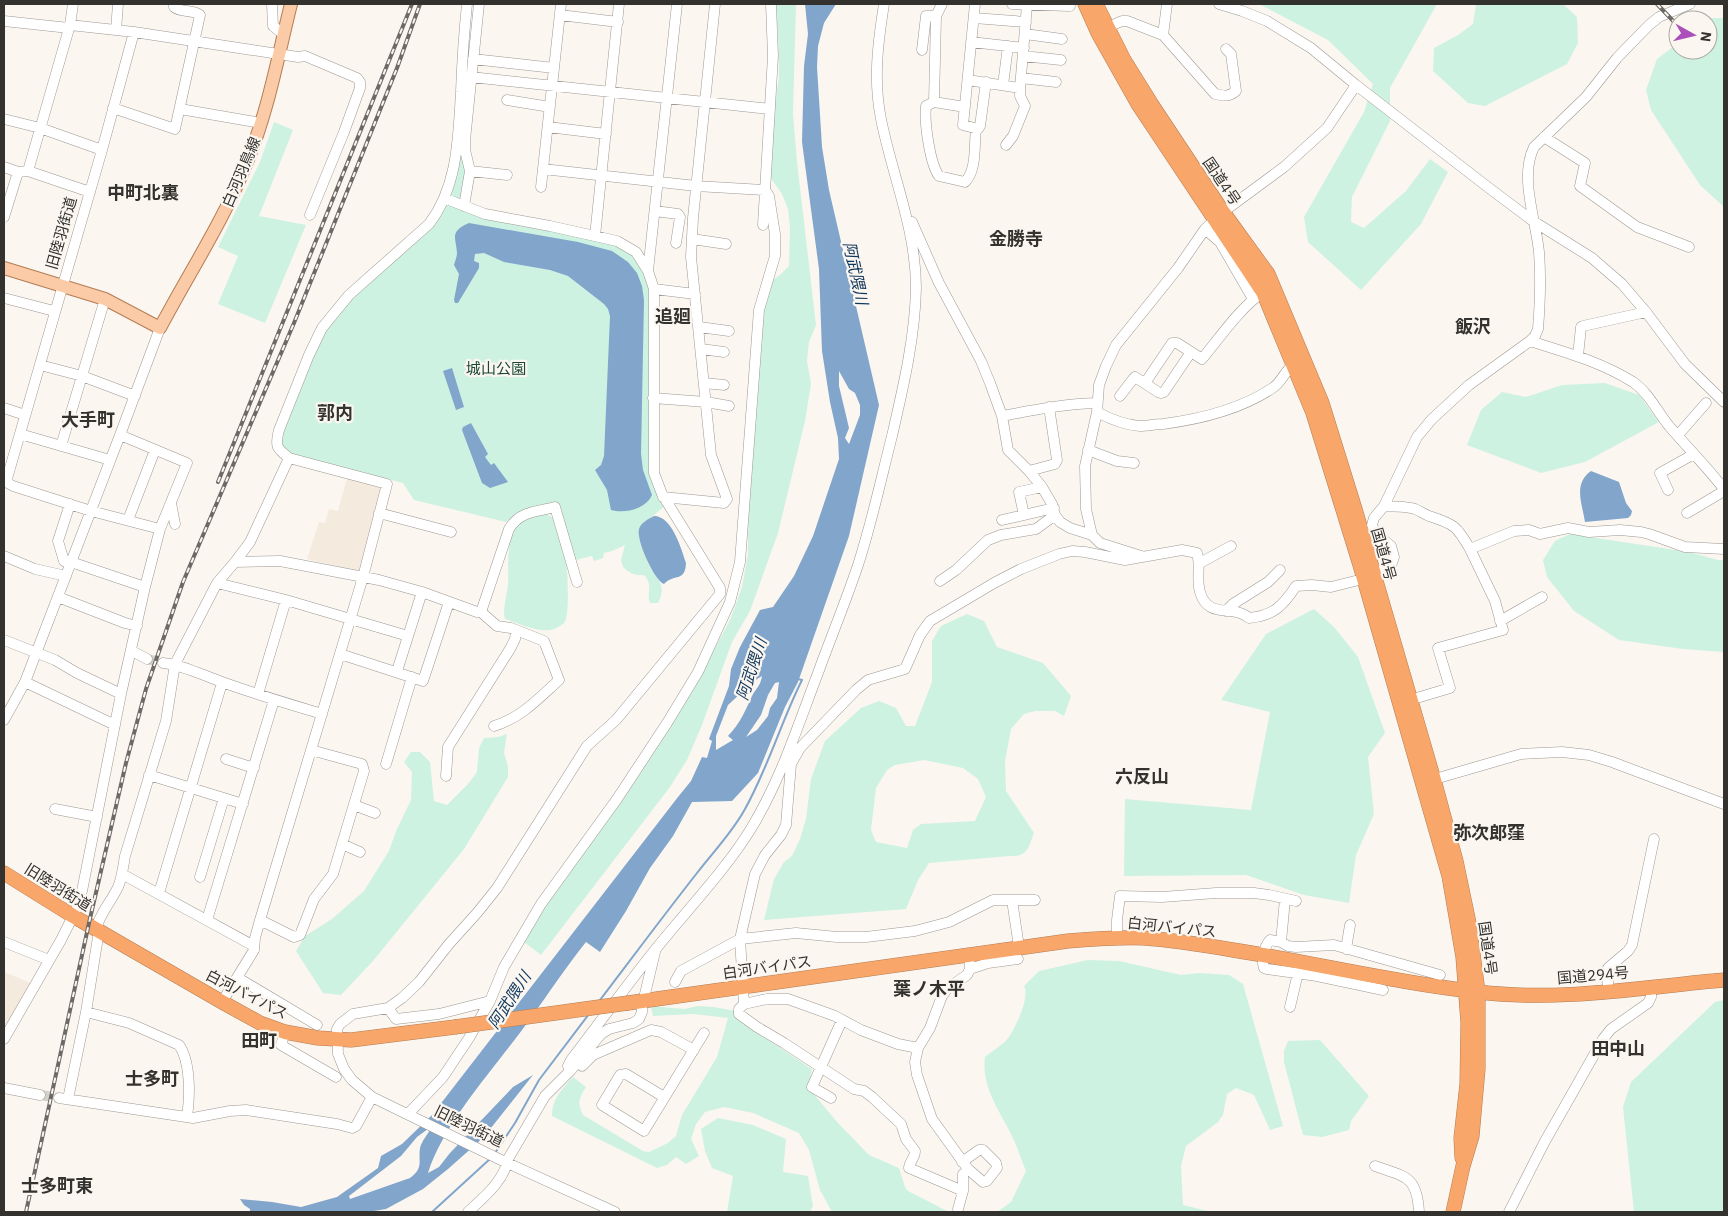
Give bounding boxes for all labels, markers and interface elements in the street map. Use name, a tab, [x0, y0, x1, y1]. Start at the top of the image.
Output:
north arrow	[1668, 10, 1718, 60]
text: N	[1696, 31, 1715, 43]
street label: 白河羽鳥線	[218, 134, 264, 210]
street label: 国道4号	[1199, 153, 1245, 209]
district label: 中町北裏	[107, 181, 179, 204]
street label: 旧陸羽街道	[42, 194, 80, 272]
district label: 金勝寺	[989, 227, 1043, 250]
water label: 阿武隈川	[840, 240, 873, 308]
district label: 追廻	[655, 305, 691, 328]
district label: 飯沢	[1455, 315, 1491, 338]
park label: 城山公園	[466, 359, 526, 378]
district label: 郭内	[317, 401, 353, 424]
district label: 大手町	[61, 408, 115, 431]
street label: 国道4号	[1367, 525, 1401, 583]
water label: 阿武隈川	[732, 634, 771, 703]
district label: 六反山	[1115, 765, 1169, 788]
district label: 弥次郎窪	[1453, 821, 1525, 844]
street label: 旧陸羽街道	[21, 859, 95, 915]
street label: 白河バイパス	[1126, 913, 1218, 941]
street label: 国道4号	[1475, 920, 1501, 976]
street label: 白河バイパス	[721, 951, 813, 983]
street label: 国道294号	[1556, 962, 1630, 988]
street label: 白河バイパス	[203, 965, 291, 1023]
water label: 阿武隈川	[483, 966, 536, 1032]
district label: 葉ノ木平	[893, 977, 965, 1000]
district label: 田町	[241, 1029, 277, 1052]
district label: 田中山	[1591, 1037, 1645, 1060]
district label: 士多町	[125, 1067, 179, 1090]
street label: 旧陸羽街道	[431, 1101, 507, 1151]
district label: 士多町東	[21, 1174, 93, 1197]

